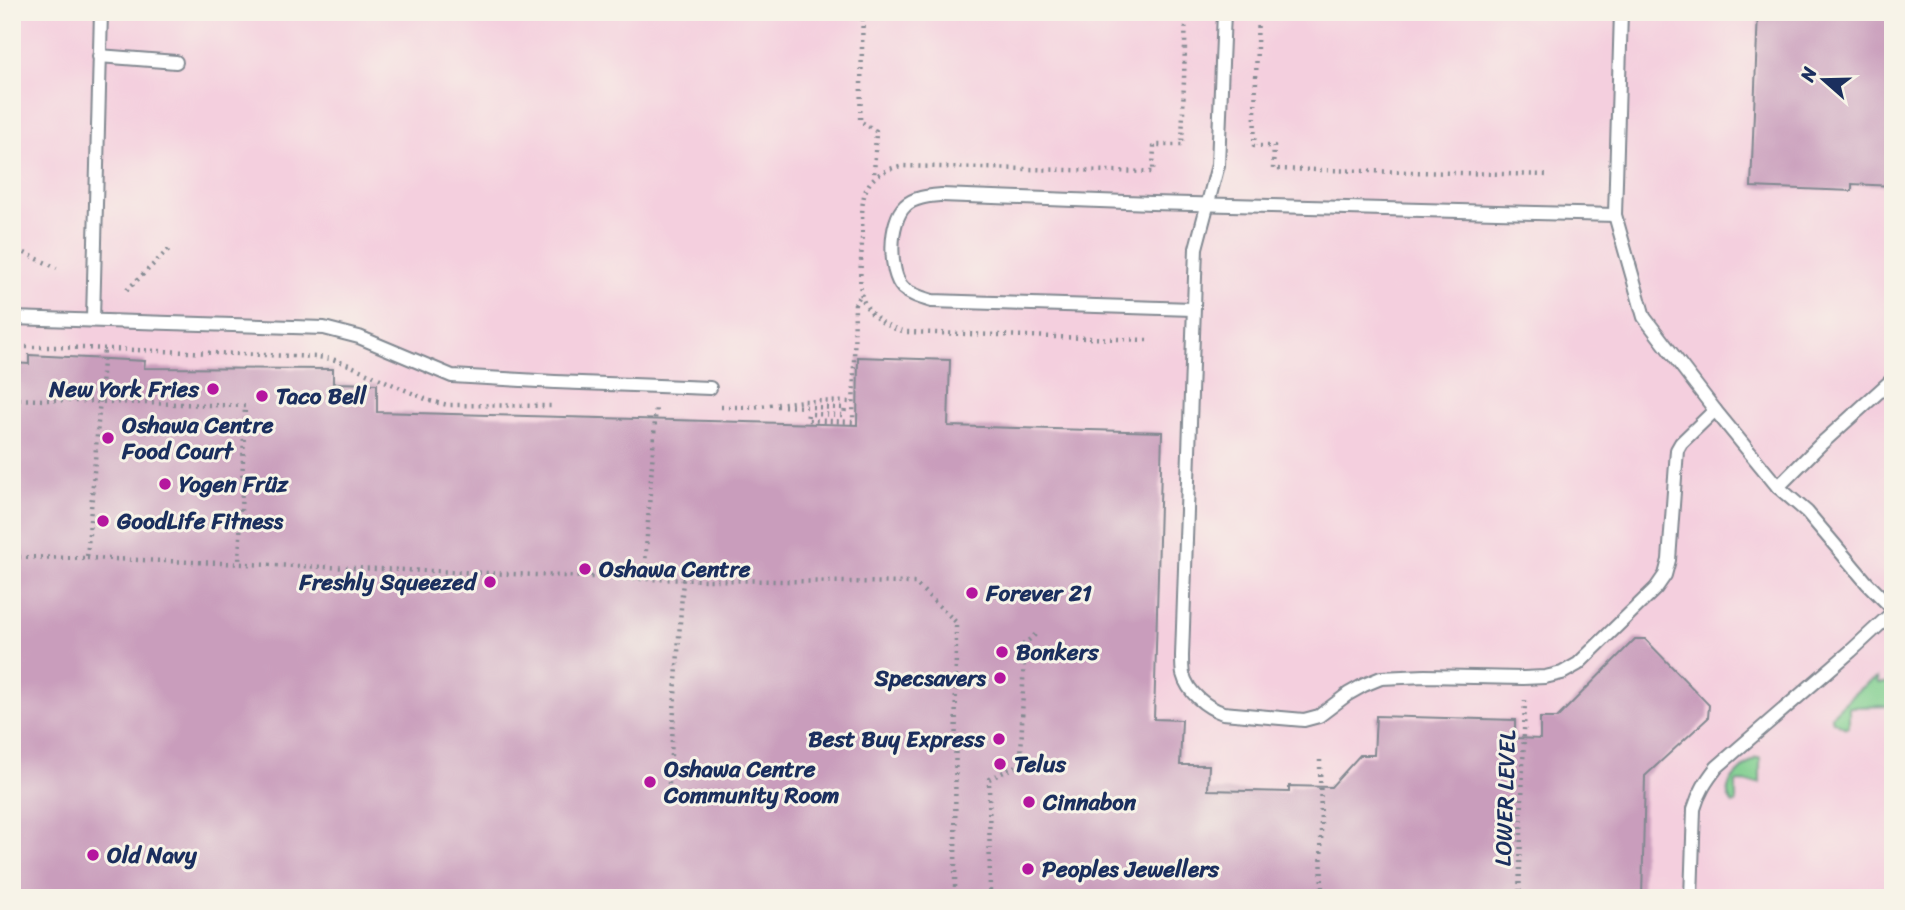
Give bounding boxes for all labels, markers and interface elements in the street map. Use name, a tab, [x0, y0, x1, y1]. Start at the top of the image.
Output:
north arrow	[1790, 46, 1860, 116]
text: N	[1790, 62, 1827, 87]
place label: New York Fries	[48, 369, 199, 410]
place label: Taco Bell	[276, 376, 368, 417]
marker: New York Fries	[205, 381, 221, 397]
marker: Taco Bell	[254, 388, 270, 404]
place label: Oshawa Centre Food Court	[121, 405, 274, 472]
marker: Oshawa Centre Food Court	[100, 430, 116, 446]
place label: Yogen Früz	[179, 464, 289, 505]
marker: Yogen Früz	[157, 476, 173, 492]
place label: GoodLife Fitness	[116, 501, 284, 542]
marker: GoodLife Fitness	[95, 513, 111, 529]
place label: Oshawa Centre	[599, 549, 751, 590]
marker: Oshawa Centre	[577, 561, 593, 577]
place label: Freshly Squeezed	[298, 562, 478, 603]
place label: Forever 21	[985, 573, 1092, 614]
marker: Freshly Squeezed	[482, 574, 498, 590]
marker: Forever 21	[964, 585, 980, 601]
place label: Bonkers	[1016, 632, 1100, 673]
marker: Bonkers	[994, 644, 1010, 660]
place label: Specsavers	[873, 658, 987, 699]
marker: Specsavers	[992, 670, 1008, 686]
place label: Best Buy Express	[808, 719, 985, 760]
street label: LOWER LEVEL	[1483, 729, 1528, 867]
marker: Best Buy Express	[991, 731, 1007, 747]
place label: Telus	[1014, 744, 1066, 785]
place label: Oshawa Centre Community Room	[663, 749, 840, 816]
marker: Telus	[992, 756, 1008, 772]
marker: Oshawa Centre Community Room	[642, 774, 658, 790]
place label: Cinnabon	[1042, 782, 1137, 823]
marker: Cinnabon	[1021, 794, 1037, 810]
place label: Old Navy	[107, 835, 198, 876]
marker: Old Navy	[85, 847, 101, 863]
place label: Peoples Jewellers	[1042, 849, 1220, 890]
marker: Peoples Jewellers	[1020, 861, 1036, 877]

